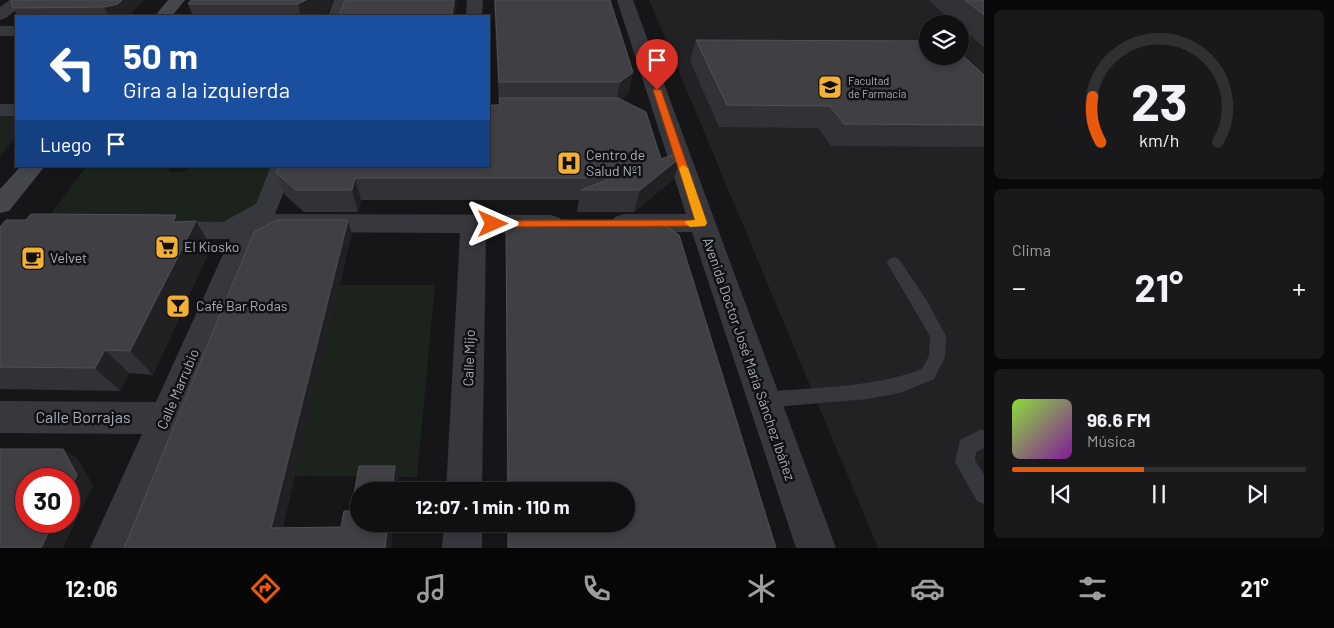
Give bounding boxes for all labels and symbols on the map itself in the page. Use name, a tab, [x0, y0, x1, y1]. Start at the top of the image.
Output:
pin	[636, 39, 678, 90]
school or university icon: Facultad de Farmacia	[817, 74, 843, 100]
place label: Facultad de Farmacia	[848, 74, 906, 100]
place label: Centro de Salud Nº1	[586, 146, 645, 179]
hospital icon: Centro de Salud Nº1	[556, 150, 582, 176]
position arrow	[466, 197, 518, 249]
supermarket icon: El Kiosko	[154, 234, 180, 260]
street label: Avenida Doctor José María Sánchez Ibáñez	[700, 235, 799, 483]
place label: El Kiosko	[184, 238, 239, 255]
cafe icon: Velvet	[20, 245, 46, 271]
place label: Velvet	[50, 249, 87, 266]
bar icon: Café Bar Rodas	[165, 293, 191, 319]
place label: Café Bar Rodas	[196, 297, 288, 314]
street label: Calle Mijo	[459, 329, 478, 387]
street label: Calle Marrubio	[153, 346, 202, 432]
street label: Calle Borrajas	[35, 407, 131, 426]
speed limit sign: 30	[15, 468, 80, 533]

